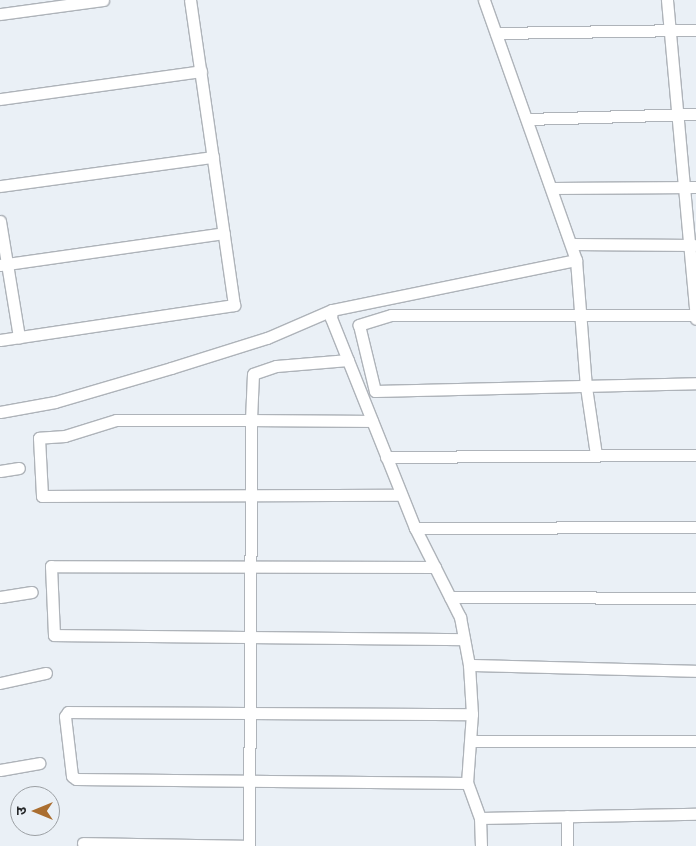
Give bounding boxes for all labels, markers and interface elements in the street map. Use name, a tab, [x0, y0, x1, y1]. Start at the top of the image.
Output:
north arrow	[10, 786, 60, 836]
text: उ	[13, 807, 29, 815]

